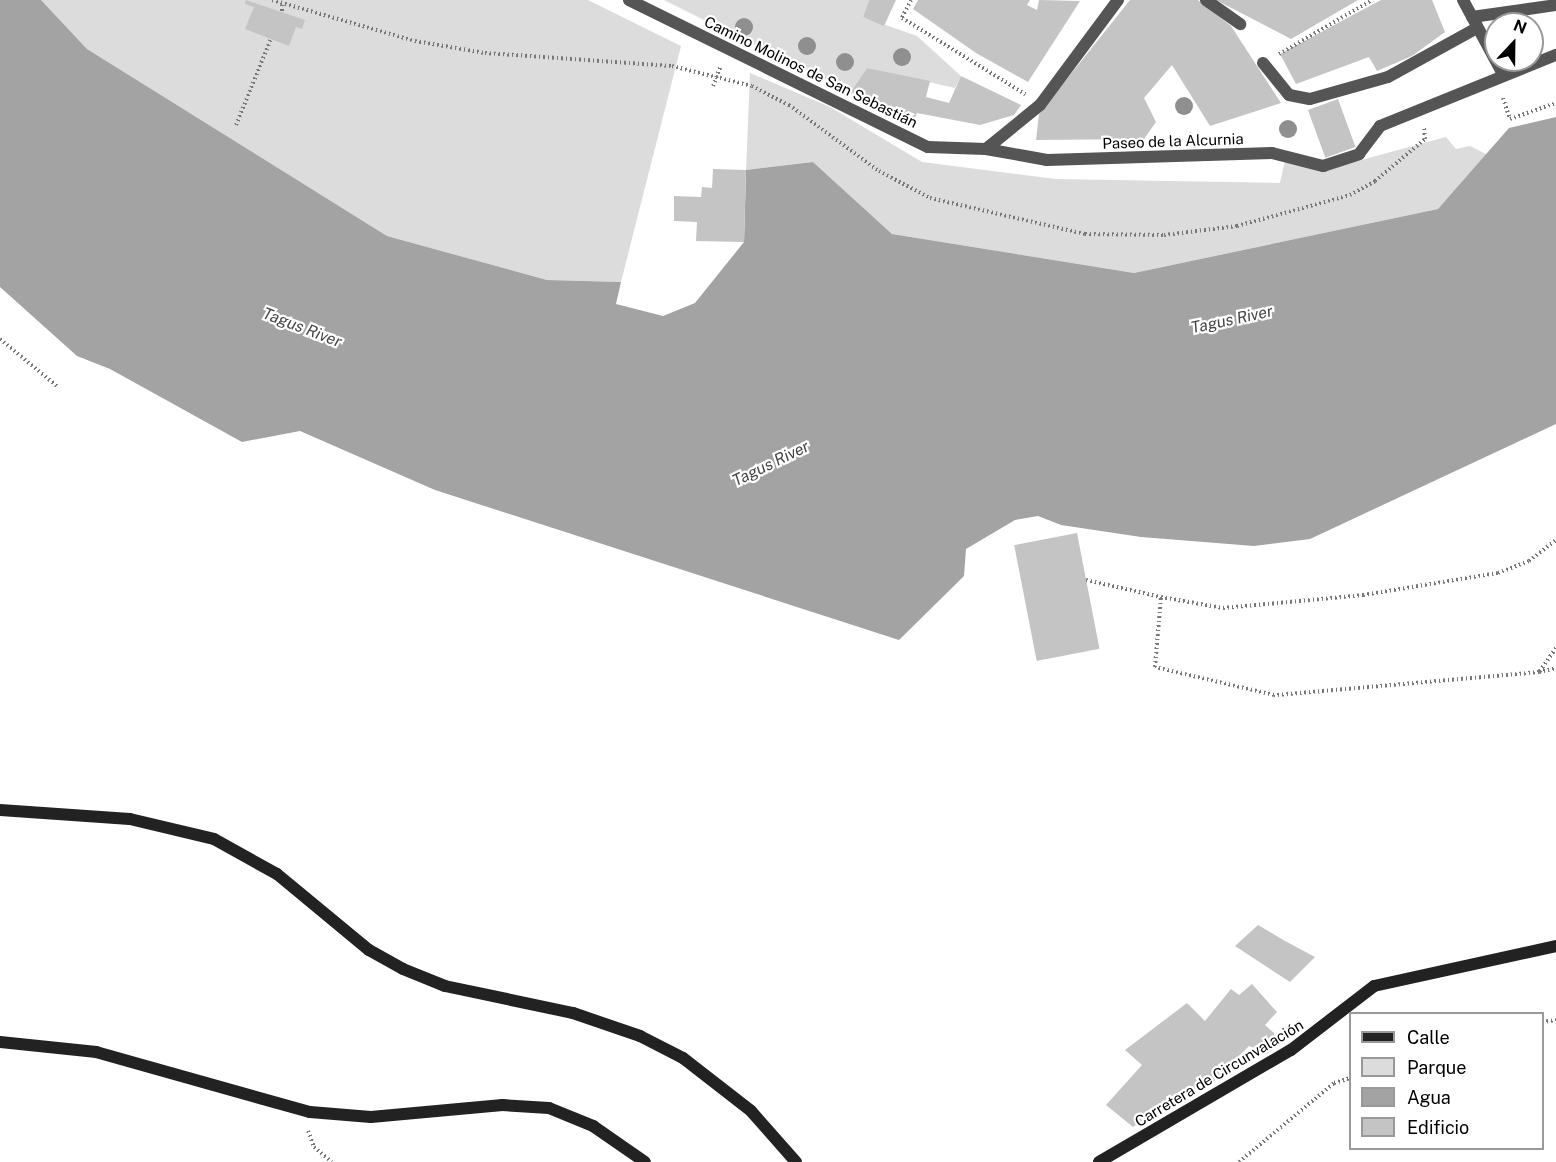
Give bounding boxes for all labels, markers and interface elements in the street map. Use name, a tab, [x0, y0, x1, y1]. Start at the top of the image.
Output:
street label: Camino Molinos de San Sebastián	[701, 12, 921, 132]
north arrow	[1484, 12, 1544, 72]
text: N	[1511, 16, 1530, 38]
street label: Paseo de la Alcurnia	[1102, 130, 1244, 152]
water label: Tagus River	[1189, 302, 1275, 338]
water label: Tagus River	[260, 304, 344, 352]
water label: Tagus River	[729, 437, 813, 491]
legend	[1349, 1012, 1544, 1150]
street label: Carretera de Circunvalación	[1131, 1015, 1307, 1131]
text: Calle	[1407, 1027, 1450, 1048]
text: Parque	[1407, 1057, 1467, 1078]
text: Agua	[1407, 1087, 1451, 1108]
text: Edificio	[1407, 1117, 1469, 1138]

